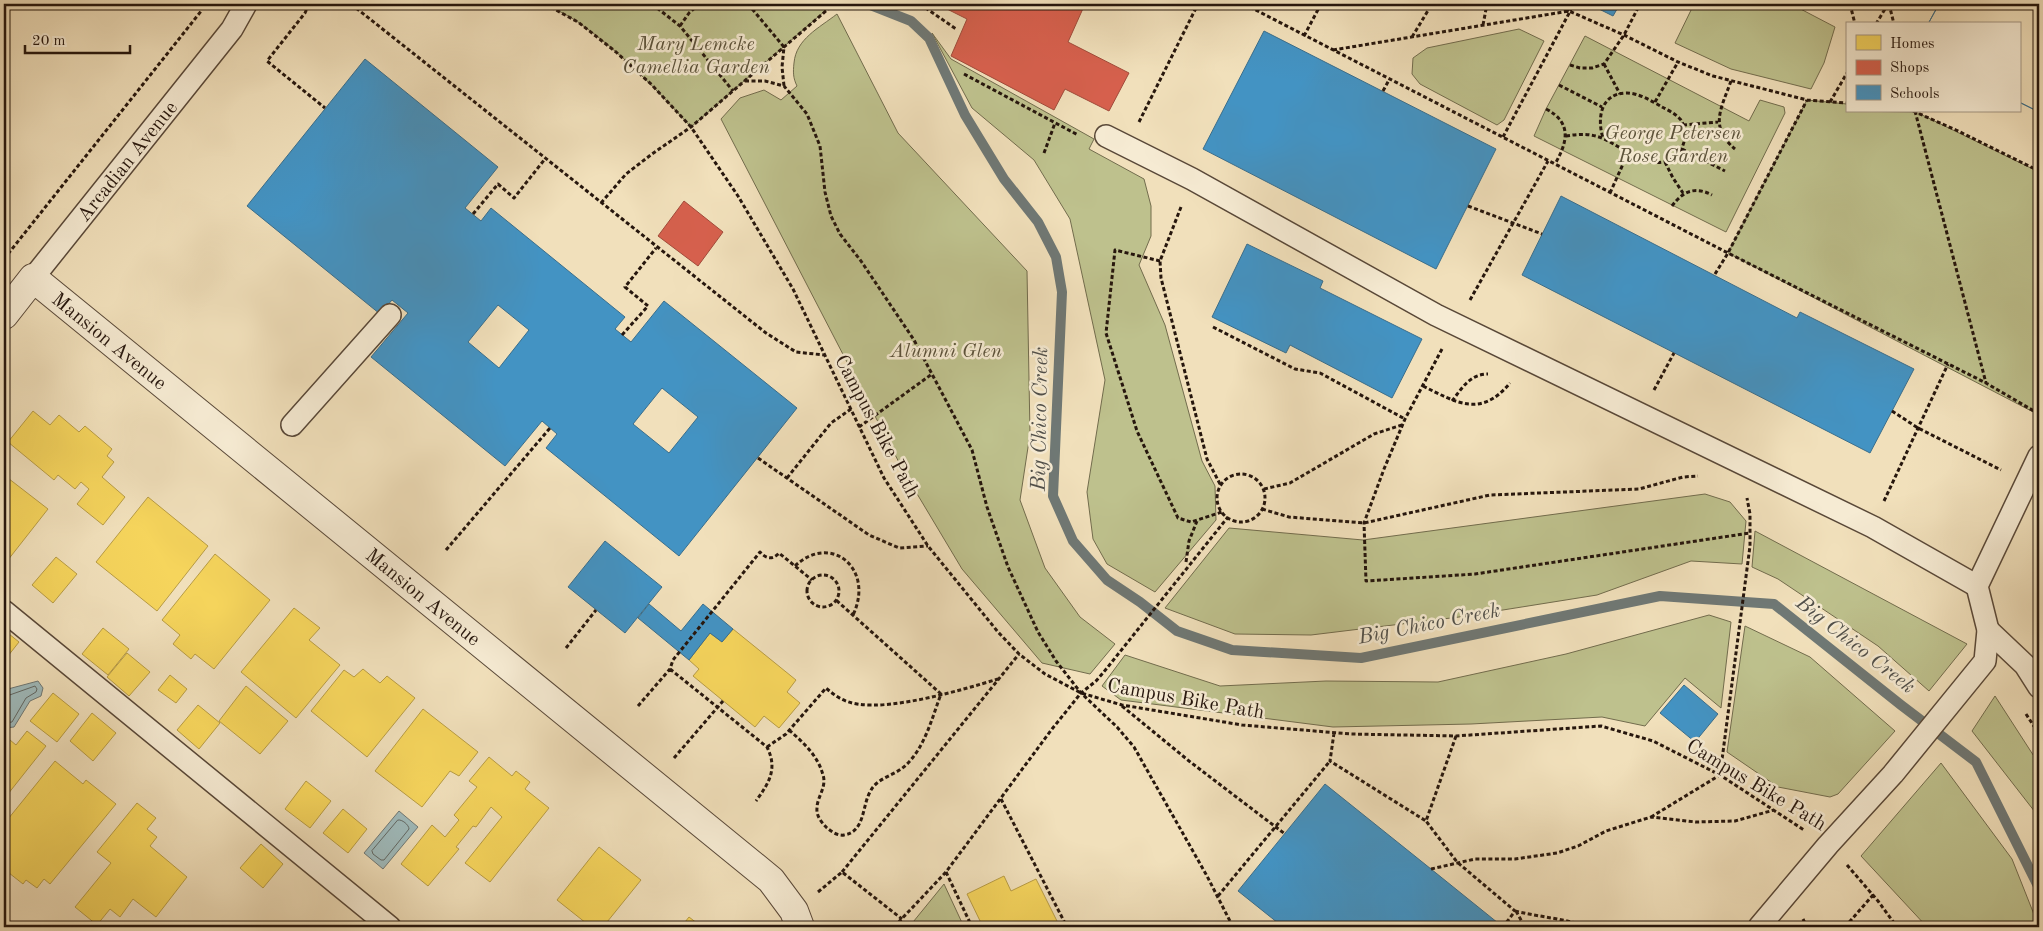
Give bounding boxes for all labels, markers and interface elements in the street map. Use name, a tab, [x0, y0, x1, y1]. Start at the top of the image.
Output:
scale bar	[25, 22, 130, 54]
legend	[1846, 22, 2020, 112]
text: 20 m	[32, 34, 66, 49]
park label: Mary Lemcke Camellia Garden	[622, 35, 770, 78]
text: Homes	[1890, 37, 1935, 52]
text: Shops	[1890, 61, 1929, 76]
text: Schools	[1890, 87, 1939, 102]
street label: Arcadian Avenue	[74, 98, 182, 226]
park label: George Petersen Rose Garden	[1605, 124, 1741, 167]
street label: Mansion Avenue	[47, 290, 170, 395]
park label: Alumni Glen	[889, 342, 1002, 362]
water label: Big Chico Creek	[1029, 347, 1052, 492]
street label: Campus Bike Path	[830, 352, 923, 502]
street label: Mansion Avenue	[361, 546, 483, 651]
water label: Big Chico Creek	[1791, 592, 1918, 698]
water label: Big Chico Creek	[1355, 600, 1502, 649]
street label: Campus Bike Path	[1105, 676, 1266, 724]
street label: Campus Bike Path	[1683, 736, 1830, 835]

